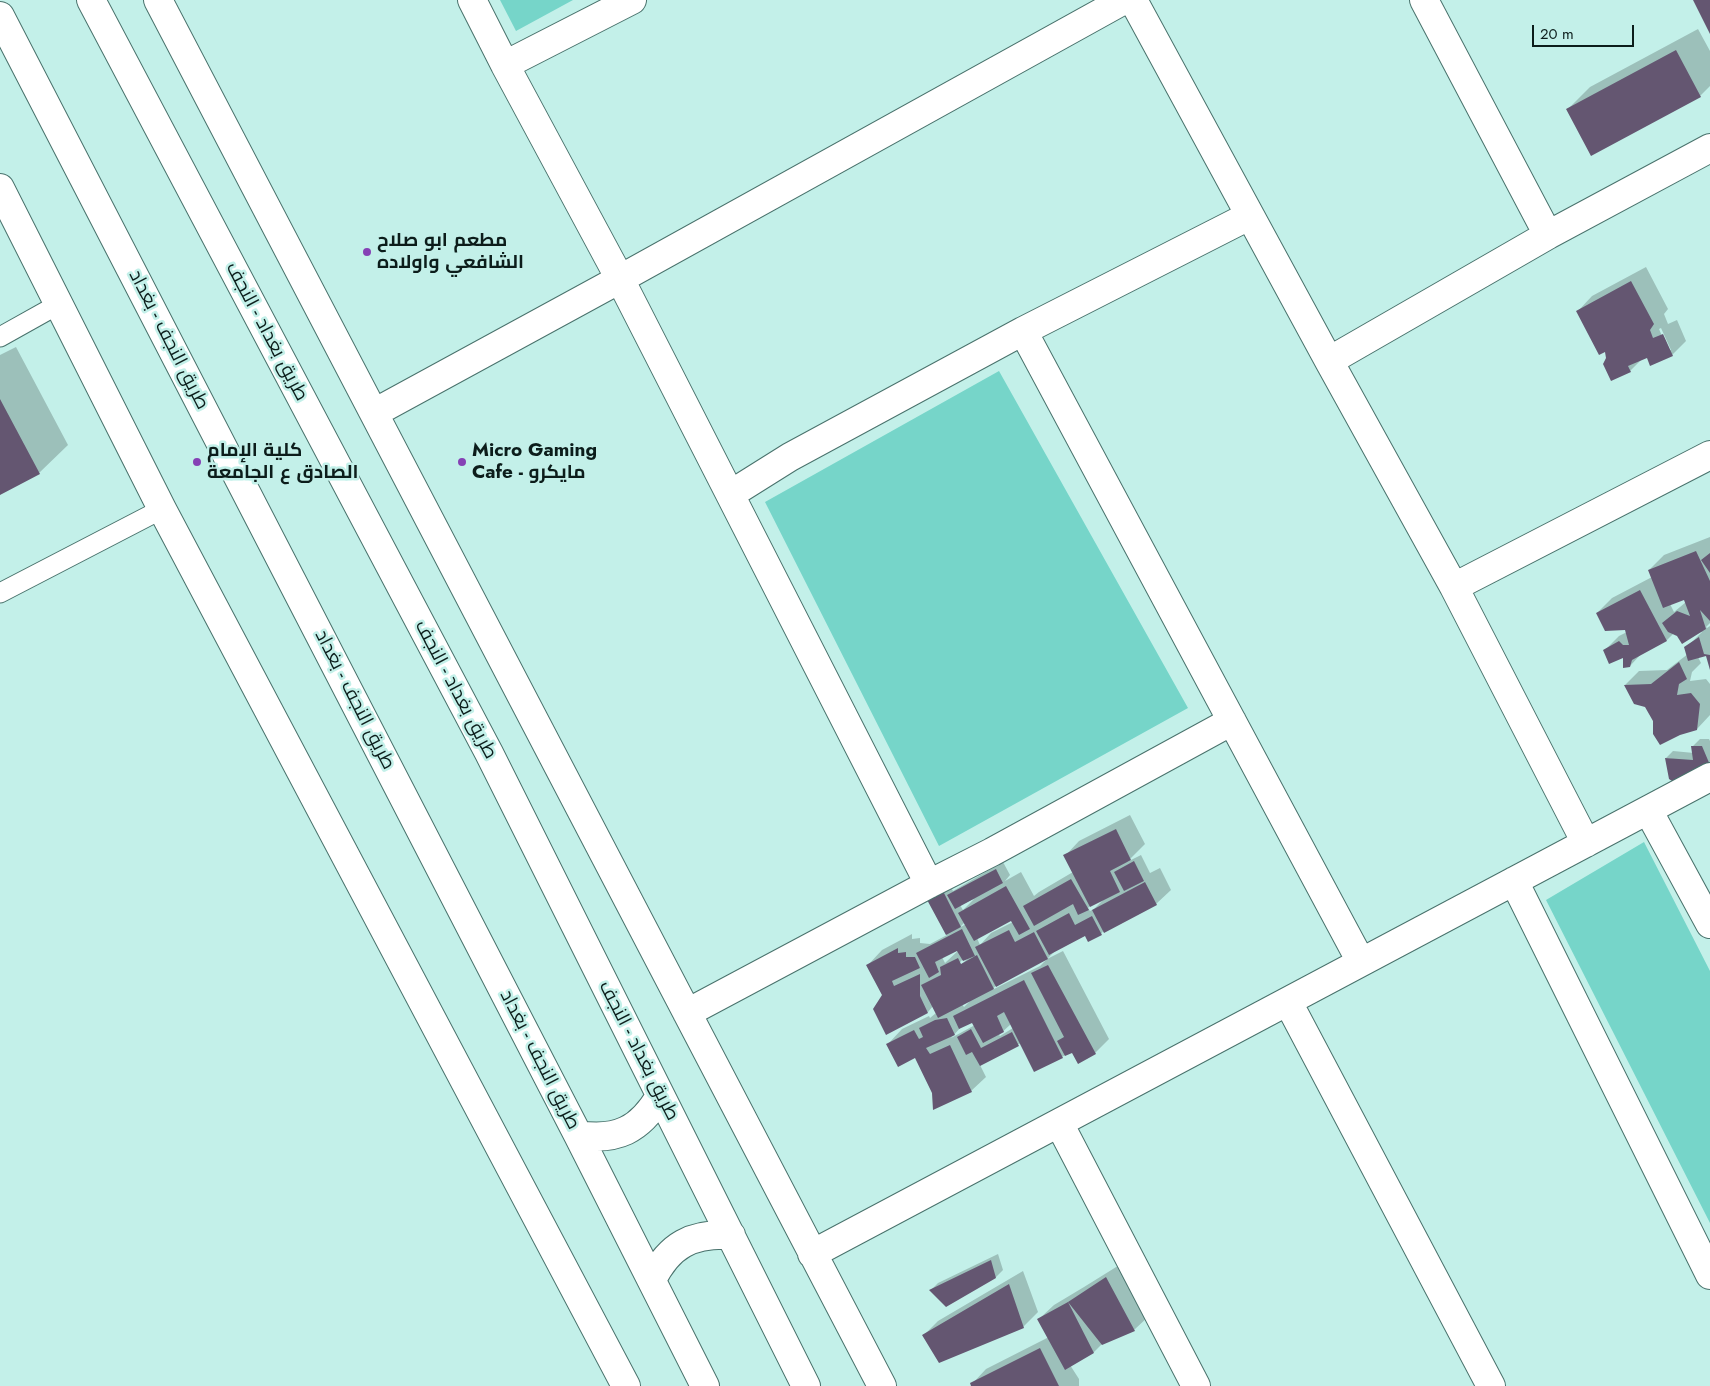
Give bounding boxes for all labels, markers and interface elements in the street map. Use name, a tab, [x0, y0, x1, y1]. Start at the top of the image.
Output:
scale bar	[1535, 15, 1638, 47]
text: 20 m	[1540, 23, 1574, 45]
place label: مطعم ابو صلاح الشافعي واولاده	[377, 230, 524, 274]
marker: مطعم ابو صلاح الشافعي واولاده	[361, 246, 373, 258]
street label: طريق بغداد - النجف	[220, 259, 312, 405]
street label: طريق النجف - بغداد	[123, 266, 213, 414]
place label: كلية الإمام الصادق ع الجامعة	[207, 440, 358, 484]
place label: Micro Gaming Cafe - مايكرو	[472, 440, 597, 484]
marker: كلية الإمام الصادق ع الجامعة	[191, 456, 203, 468]
marker: Micro Gaming Cafe - مايكرو	[456, 456, 468, 468]
street label: طريق بغداد - النجف	[409, 617, 501, 763]
street label: طريق النجف - بغداد	[309, 626, 399, 774]
street label: طريق بغداد - النجف	[593, 977, 683, 1125]
street label: طريق النجف - بغداد	[494, 986, 584, 1134]

